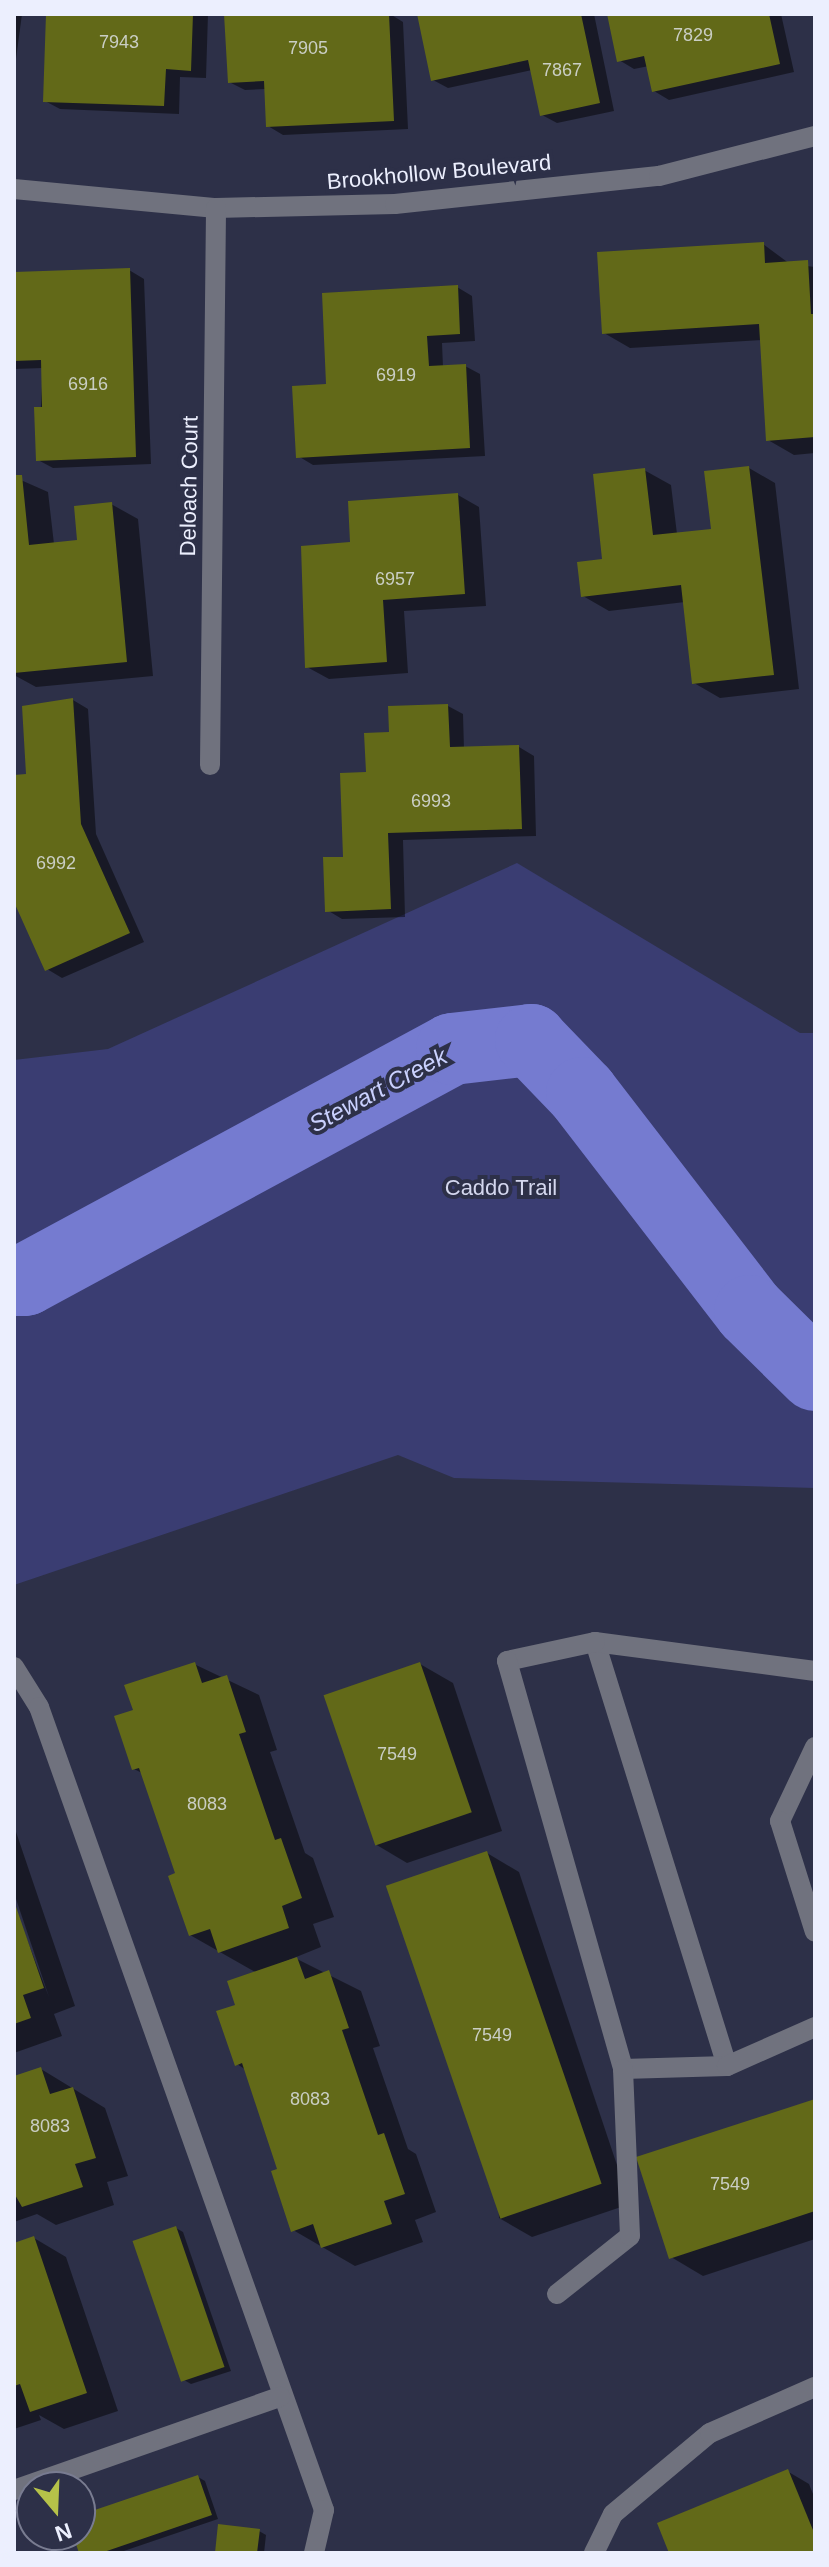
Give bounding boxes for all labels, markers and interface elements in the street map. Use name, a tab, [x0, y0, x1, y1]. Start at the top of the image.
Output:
house number: 7829	[673, 24, 713, 46]
house number: 7943	[99, 31, 139, 53]
house number: 7905	[288, 37, 328, 59]
house number: 7867	[542, 59, 582, 81]
street label: Brookhollow Boulevard	[326, 149, 552, 195]
house number: 6919	[376, 364, 416, 386]
house number: 6916	[68, 373, 108, 395]
street label: Deloach Court	[175, 415, 203, 557]
house number: 6957	[375, 568, 415, 590]
house number: 6993	[411, 790, 451, 812]
house number: 6992	[36, 852, 76, 874]
water label: Stewart Creek	[304, 1042, 452, 1138]
park label: Caddo Trail	[445, 1175, 557, 1201]
house number: 7549	[377, 1743, 417, 1765]
house number: 8083	[187, 1793, 227, 1815]
house number: 7549	[472, 2024, 512, 2046]
house number: 8083	[290, 2088, 330, 2110]
house number: 8083	[30, 2115, 70, 2137]
house number: 7549	[710, 2173, 750, 2195]
north arrow	[16, 2471, 96, 2551]
text: N	[52, 2518, 75, 2547]

